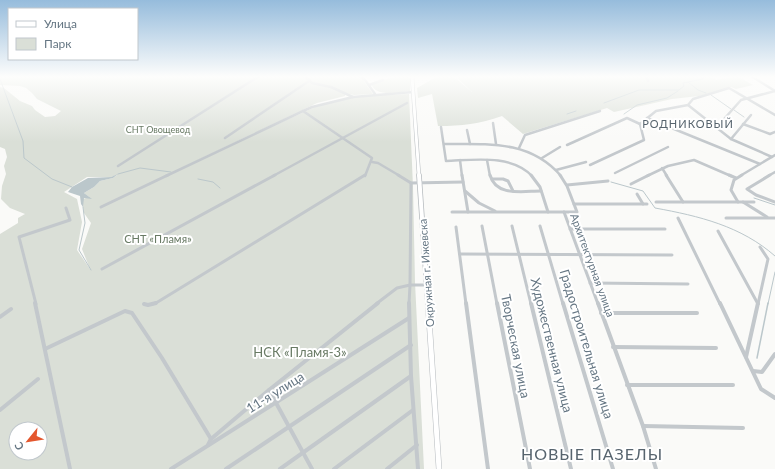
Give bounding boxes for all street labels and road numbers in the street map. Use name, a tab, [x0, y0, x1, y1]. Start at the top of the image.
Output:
street label: Архитектурная улица	[568, 211, 618, 319]
street label: Окружная г. Ижевска	[416, 218, 436, 328]
street label: Градостроительная улица	[557, 267, 617, 421]
street label: Художественная улица	[528, 276, 576, 414]
street label: Творческая улица	[498, 293, 534, 399]
street label: 11-я улица	[243, 368, 307, 416]

